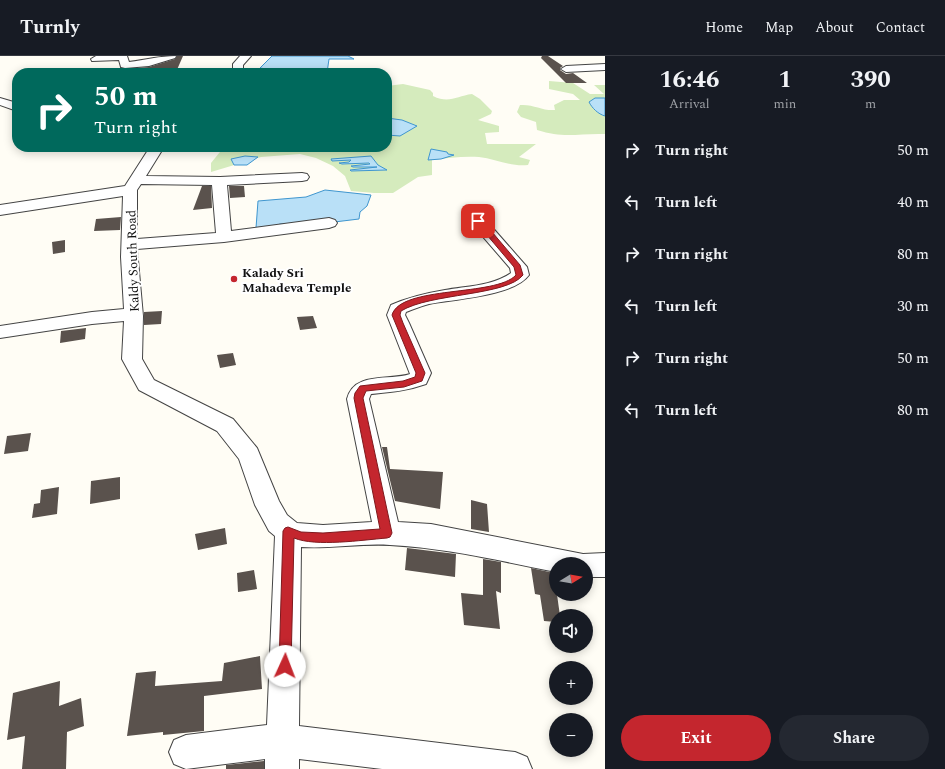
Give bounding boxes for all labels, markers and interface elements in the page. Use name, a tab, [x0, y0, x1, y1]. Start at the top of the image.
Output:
text: Turnly	[20, 13, 80, 42]
text: Home	[705, 17, 743, 38]
text: Map	[765, 17, 793, 38]
text: About	[815, 17, 854, 38]
text: Contact	[876, 17, 925, 38]
text: 16:46	[659, 62, 719, 98]
text: 1	[778, 62, 792, 98]
text: 390	[850, 62, 891, 98]
text: 50 m	[94, 75, 158, 118]
icon: right	[28, 84, 80, 136]
text: Arrival	[669, 94, 710, 114]
text: min	[774, 94, 796, 114]
text: m	[865, 94, 876, 114]
text: Turn right	[94, 114, 177, 141]
icon: right	[621, 139, 643, 161]
text: Turn right	[655, 139, 728, 162]
text: 50 m	[897, 139, 929, 162]
icon: left	[621, 191, 643, 213]
text: Turn left	[655, 191, 717, 214]
text: 40 m	[897, 191, 929, 214]
pin	[461, 204, 495, 238]
street label: Kaldy South Road	[121, 210, 145, 312]
icon: arrive	[467, 210, 489, 232]
icon: right	[621, 243, 643, 265]
text: Turn right	[655, 243, 728, 266]
text: 80 m	[897, 243, 929, 266]
place label: Kalady Sri Mahadeva Temple	[242, 263, 351, 298]
marker: Kalady Sri Mahadeva Temple	[229, 274, 239, 284]
icon: left	[621, 295, 643, 317]
text: Turn left	[655, 295, 717, 318]
text: 30 m	[897, 295, 929, 318]
icon: right	[621, 347, 643, 369]
text: Turn right	[655, 347, 728, 370]
text: 50 m	[897, 347, 929, 370]
icon: left	[621, 399, 643, 421]
text: Turn left	[655, 399, 717, 422]
text: 80 m	[897, 399, 929, 422]
north arrow	[549, 557, 593, 601]
map controls	[549, 557, 593, 757]
button: sound	[549, 609, 593, 653]
position arrow	[264, 645, 306, 687]
button: +	[549, 661, 593, 705]
button: −	[549, 713, 593, 757]
button: Exit	[621, 715, 771, 761]
button: Share	[779, 715, 929, 761]

